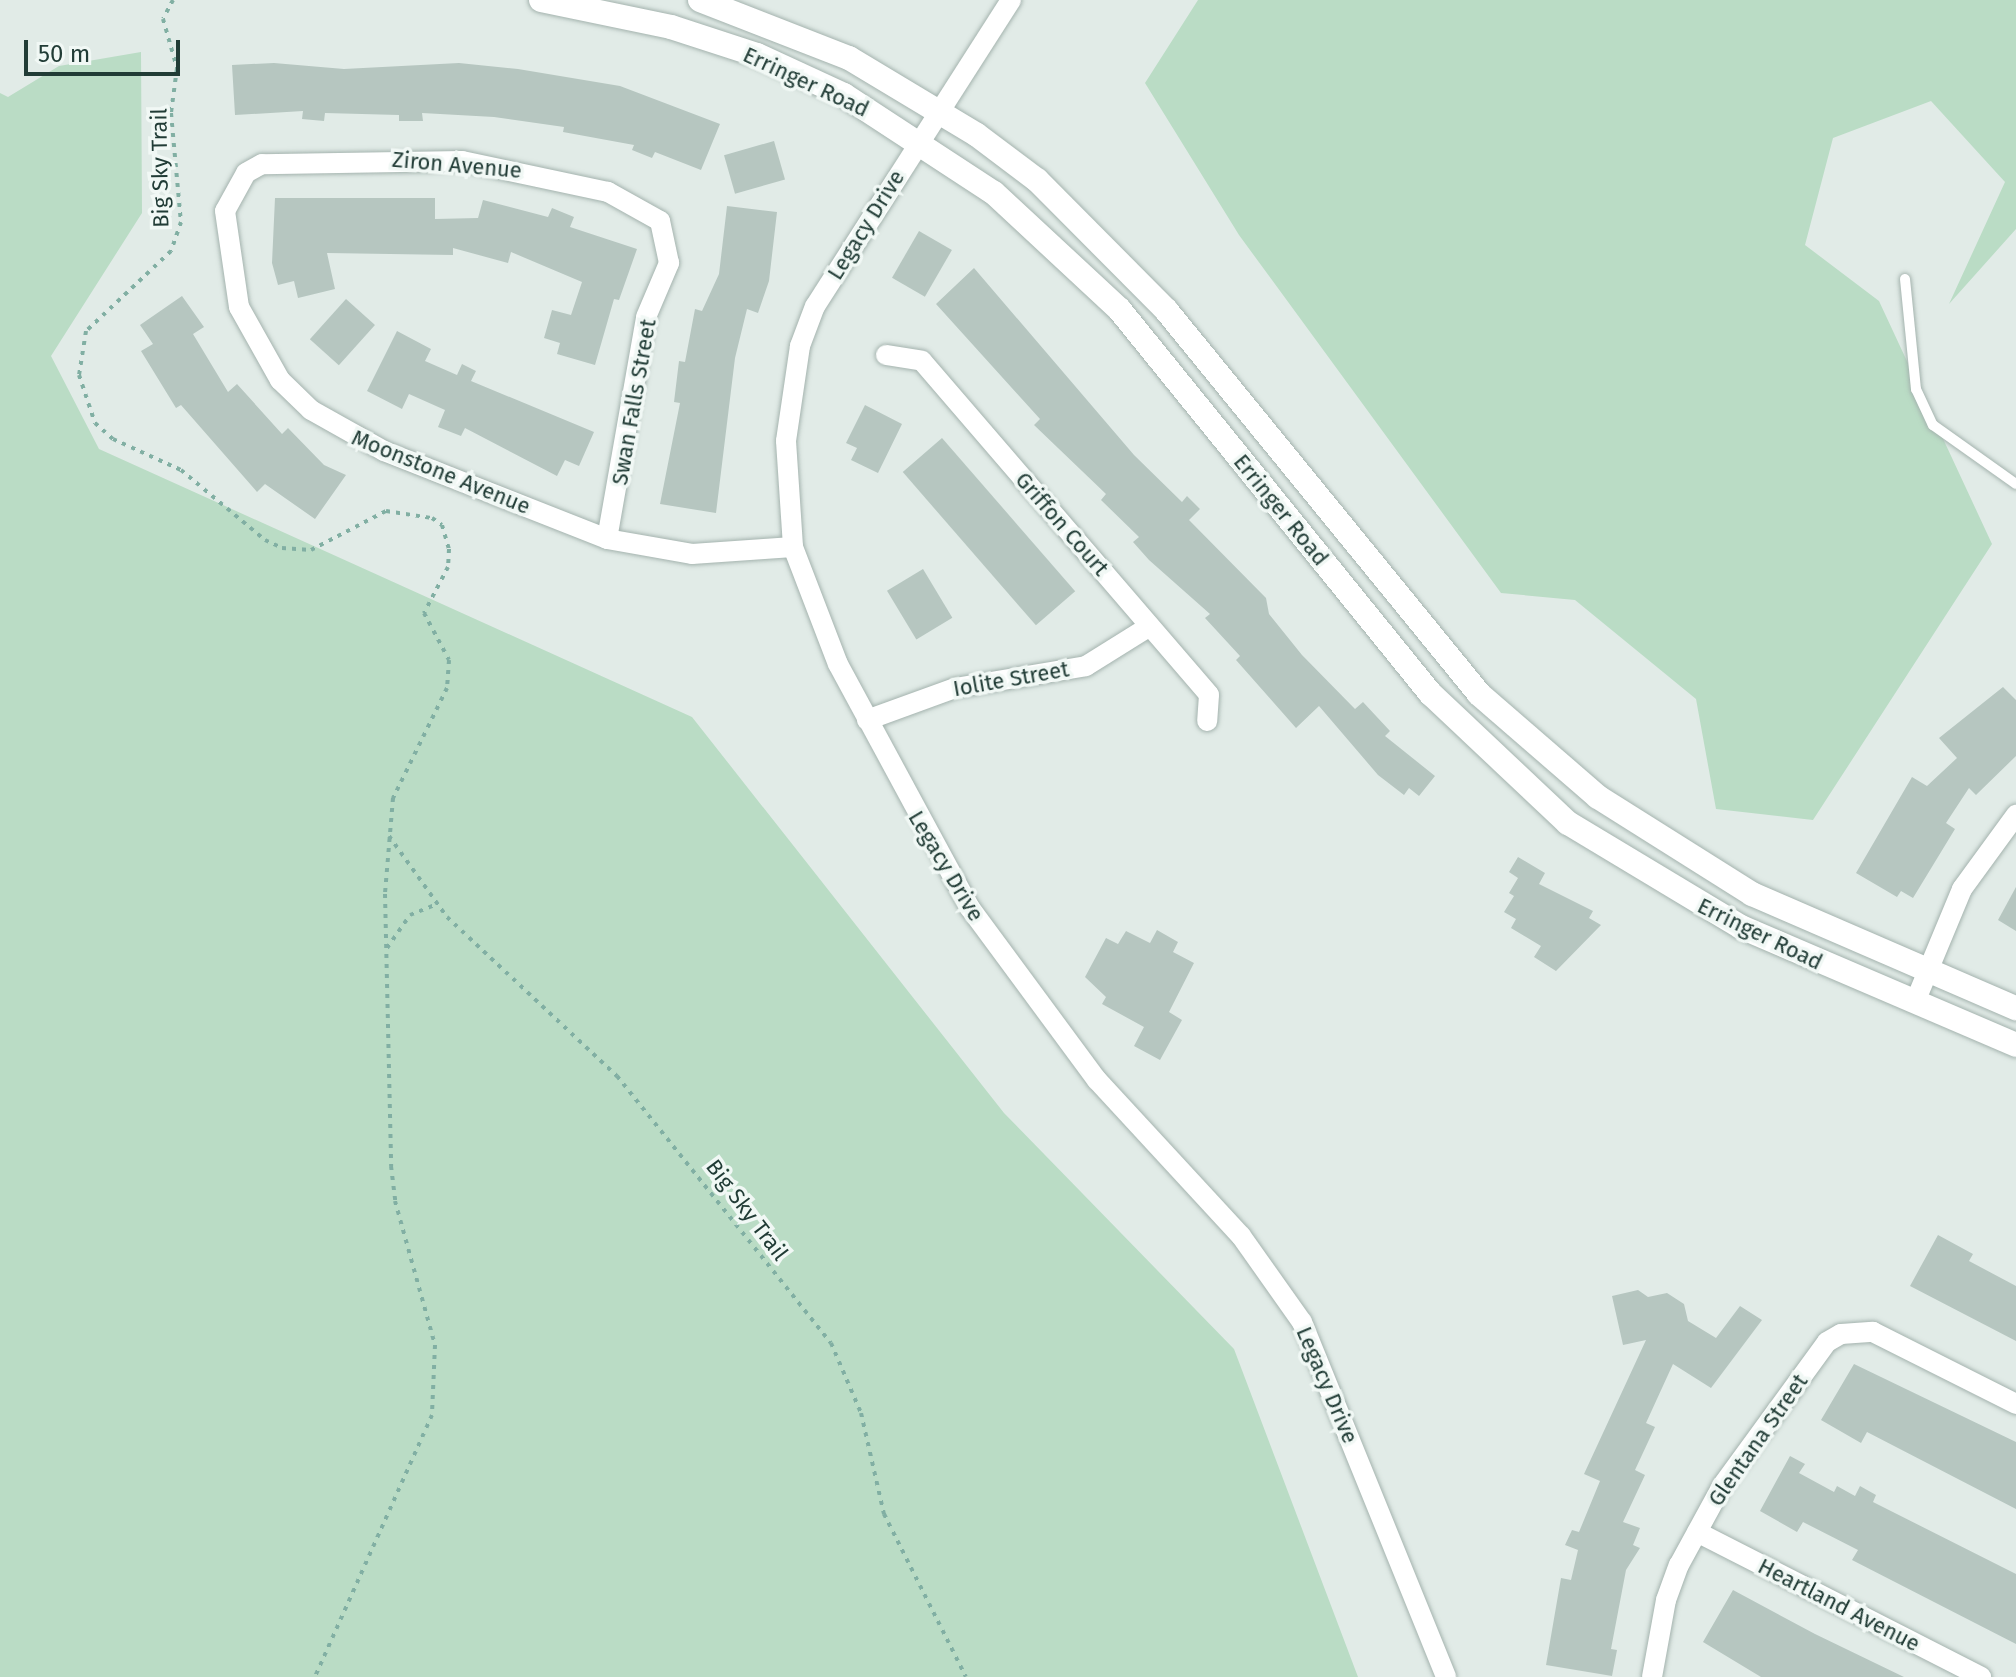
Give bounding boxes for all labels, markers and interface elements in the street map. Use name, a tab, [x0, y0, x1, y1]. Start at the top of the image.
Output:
scale bar	[28, 24, 184, 74]
text: 50 m	[38, 40, 90, 68]
street label: Erringer Road	[739, 41, 873, 123]
street label: Big Sky Trail	[146, 108, 174, 228]
street label: Ziron Avenue	[391, 146, 523, 184]
street label: Legacy Drive	[822, 165, 910, 285]
street label: Swan Falls Street	[606, 317, 662, 487]
street label: Moonstone Avenue	[348, 424, 534, 520]
street label: Erringer Road	[1228, 449, 1334, 571]
street label: Griffon Court	[1010, 467, 1114, 581]
street label: Iolite Street	[951, 656, 1071, 702]
street label: Legacy Drive	[903, 806, 989, 926]
street label: Erringer Road	[1693, 892, 1827, 976]
street label: Big Sky Trail	[700, 1154, 794, 1266]
street label: Legacy Drive	[1291, 1323, 1363, 1447]
street label: Glentana Street	[1703, 1369, 1813, 1511]
street label: Heartland Avenue	[1754, 1553, 1924, 1657]

